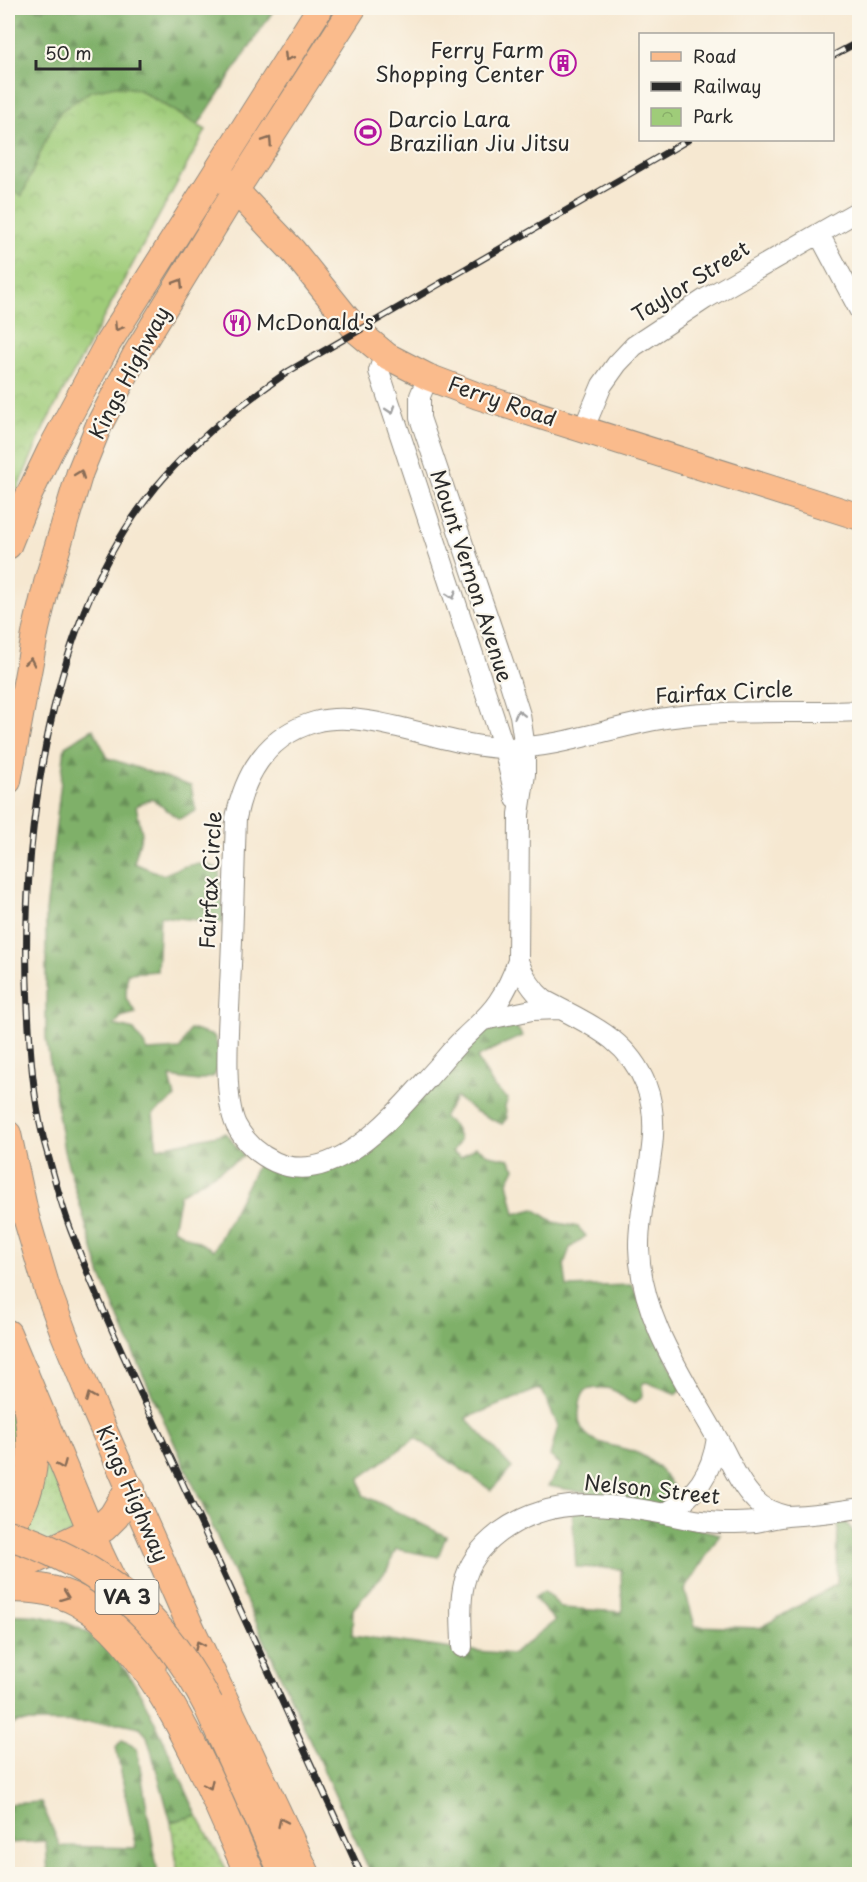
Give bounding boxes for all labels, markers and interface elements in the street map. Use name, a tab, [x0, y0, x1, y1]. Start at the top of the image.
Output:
scale bar	[36, 33, 140, 71]
place label: Ferry Farm Shopping Center	[375, 33, 544, 89]
legend	[639, 33, 834, 141]
text: 50 m	[45, 39, 92, 66]
text: Road	[693, 42, 737, 69]
building icon: Ferry Farm Shopping Center	[548, 48, 578, 78]
one-way arrow	[284, 50, 295, 61]
text: Railway	[693, 72, 761, 99]
place label: Darcio Lara Brazilian Jiu Jitsu	[388, 102, 570, 158]
text: Park	[693, 102, 733, 129]
sports icon: Darcio Lara Brazilian Jiu Jitsu	[353, 117, 383, 147]
one-way arrow	[261, 137, 272, 148]
street label: Taylor Street	[625, 231, 755, 329]
one-way arrow	[172, 279, 184, 289]
street label: Kings Highway	[80, 300, 177, 444]
place label: McDonald's	[256, 305, 374, 337]
restaurant icon: McDonald's	[222, 308, 252, 338]
one-way arrow	[113, 321, 125, 331]
street label: Ferry Road	[444, 367, 561, 434]
one-way arrow	[384, 404, 397, 415]
street label: Mount Vernon Avenue	[423, 465, 522, 686]
one-way arrow	[73, 469, 85, 480]
one-way arrow	[445, 589, 458, 600]
one-way arrow	[23, 657, 36, 667]
street label: Fairfax Circle	[654, 671, 794, 711]
one-way arrow	[514, 709, 527, 719]
street label: Fairfax Circle	[189, 810, 229, 950]
one-way arrow	[85, 1392, 97, 1403]
street label: Kings Highway	[89, 1420, 178, 1567]
one-way arrow	[55, 1458, 67, 1469]
street label: Nelson Street	[583, 1465, 722, 1511]
road number: VA 3	[96, 1580, 158, 1614]
one-way arrow	[59, 1588, 70, 1601]
one-way arrow	[194, 1641, 206, 1652]
one-way arrow	[202, 1779, 214, 1790]
one-way arrow	[278, 1817, 290, 1828]

